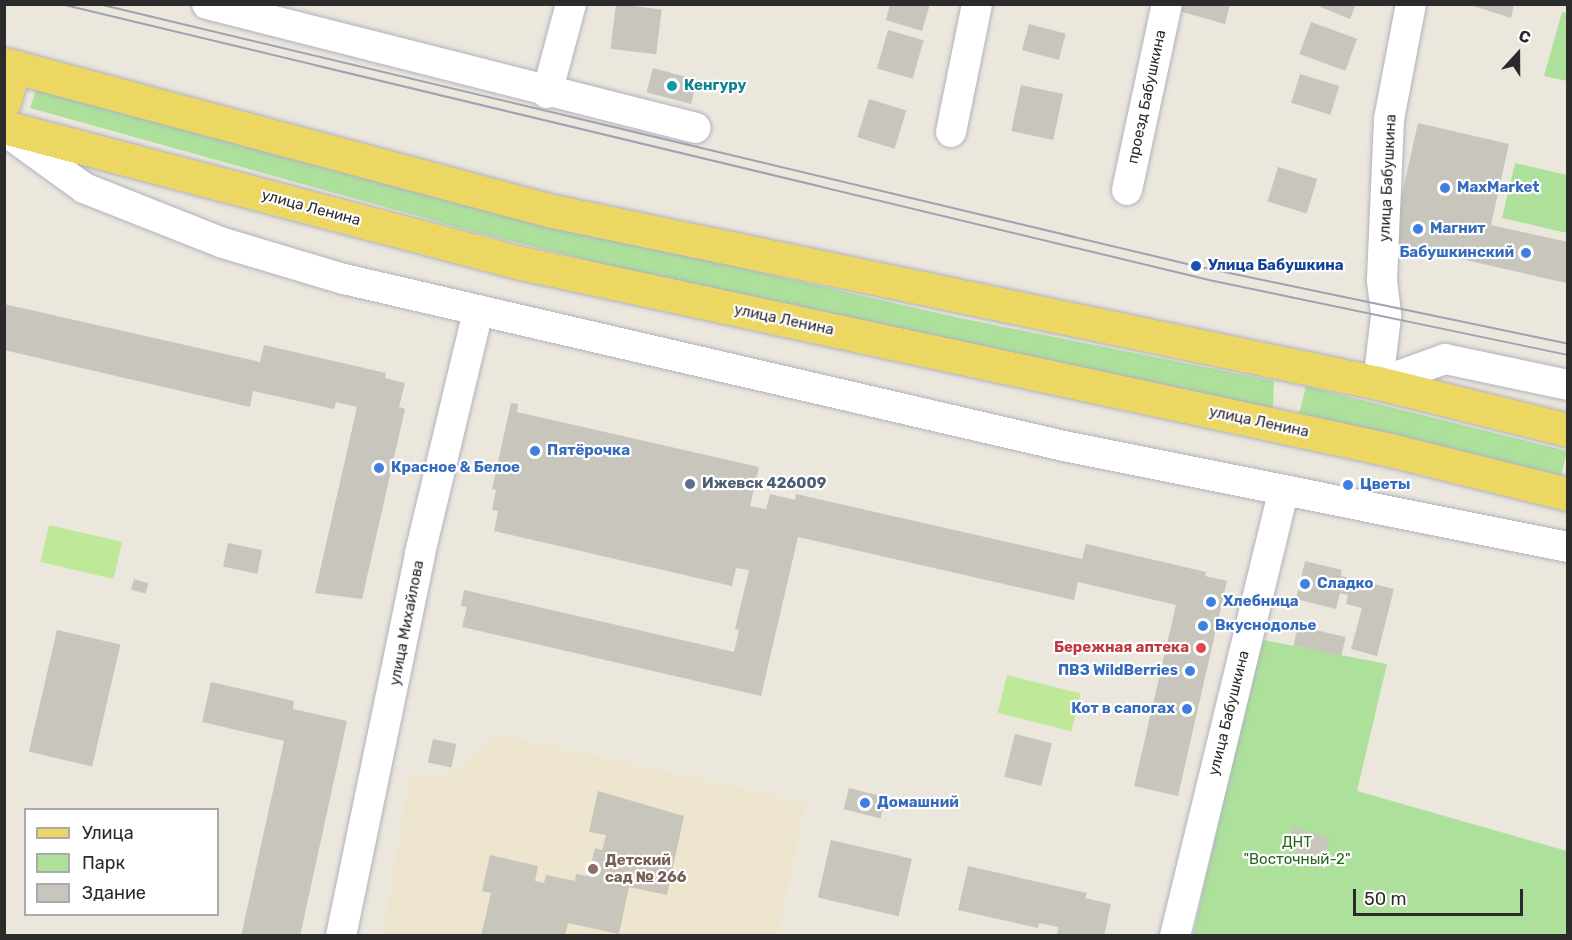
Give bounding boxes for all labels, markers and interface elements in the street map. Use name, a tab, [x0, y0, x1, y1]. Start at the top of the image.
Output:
north arrow	[1488, 24, 1548, 84]
text: С	[1516, 26, 1533, 48]
street label: проезд Бабушкина	[1124, 28, 1170, 166]
place label: Кенгуру	[684, 77, 746, 95]
marker: Кенгуру	[665, 79, 679, 93]
street label: улица Бабушкина	[1376, 114, 1400, 242]
place label: MaxMarket	[1457, 179, 1539, 197]
marker: MaxMarket	[1438, 181, 1452, 195]
street label: улица Ленина	[260, 186, 362, 230]
place label: Магнит	[1430, 220, 1486, 238]
marker: Магнит	[1411, 222, 1425, 236]
place label: Бабушкинский	[1399, 244, 1514, 262]
marker: Бабушкинский	[1519, 246, 1533, 260]
place label: Улица Бабушкина	[1208, 257, 1344, 275]
marker: Улица Бабушкина	[1189, 259, 1203, 273]
street label: улица Ленина	[732, 301, 836, 339]
street label: улица Ленина	[1207, 403, 1311, 441]
place label: Пятёрочка	[547, 442, 630, 460]
marker: Пятёрочка	[528, 444, 542, 458]
place label: Красное & Белое	[391, 459, 520, 477]
marker: Красное & Белое	[372, 461, 386, 475]
place label: Ижевск 426009	[702, 475, 826, 493]
place label: Цветы	[1360, 476, 1410, 494]
marker: Ижевск 426009	[683, 477, 697, 491]
marker: Цветы	[1341, 478, 1355, 492]
street label: улица Михайлова	[386, 559, 428, 687]
place label: Сладко	[1317, 575, 1374, 593]
marker: Сладко	[1298, 577, 1312, 591]
place label: Хлебница	[1223, 593, 1299, 611]
marker: Хлебница	[1204, 595, 1218, 609]
place label: Вкуснодолье	[1215, 617, 1316, 635]
marker: Вкуснодолье	[1196, 619, 1210, 633]
place label: Бережная аптека	[1054, 639, 1189, 657]
marker: Бережная аптека	[1194, 641, 1208, 655]
street label: улица Бабушкина	[1205, 649, 1253, 777]
place label: ПВЗ WildBerries	[1058, 662, 1178, 680]
marker: ПВЗ WildBerries	[1183, 664, 1197, 678]
place label: Кот в сапогах	[1071, 700, 1175, 718]
marker: Кот в сапогах	[1180, 702, 1194, 716]
place label: Домашний	[877, 794, 959, 812]
marker: Домашний	[858, 796, 872, 810]
legend	[24, 808, 219, 916]
text: Улица	[82, 822, 134, 844]
park label: ДНТ "Восточный-2"	[1243, 833, 1351, 868]
place label: Детский сад № 266	[605, 851, 687, 886]
text: Парк	[82, 852, 125, 874]
marker: Детский сад № 266	[586, 862, 600, 876]
scale bar	[1356, 877, 1526, 915]
text: Здание	[82, 882, 146, 904]
text: 50 m	[1364, 888, 1407, 910]

